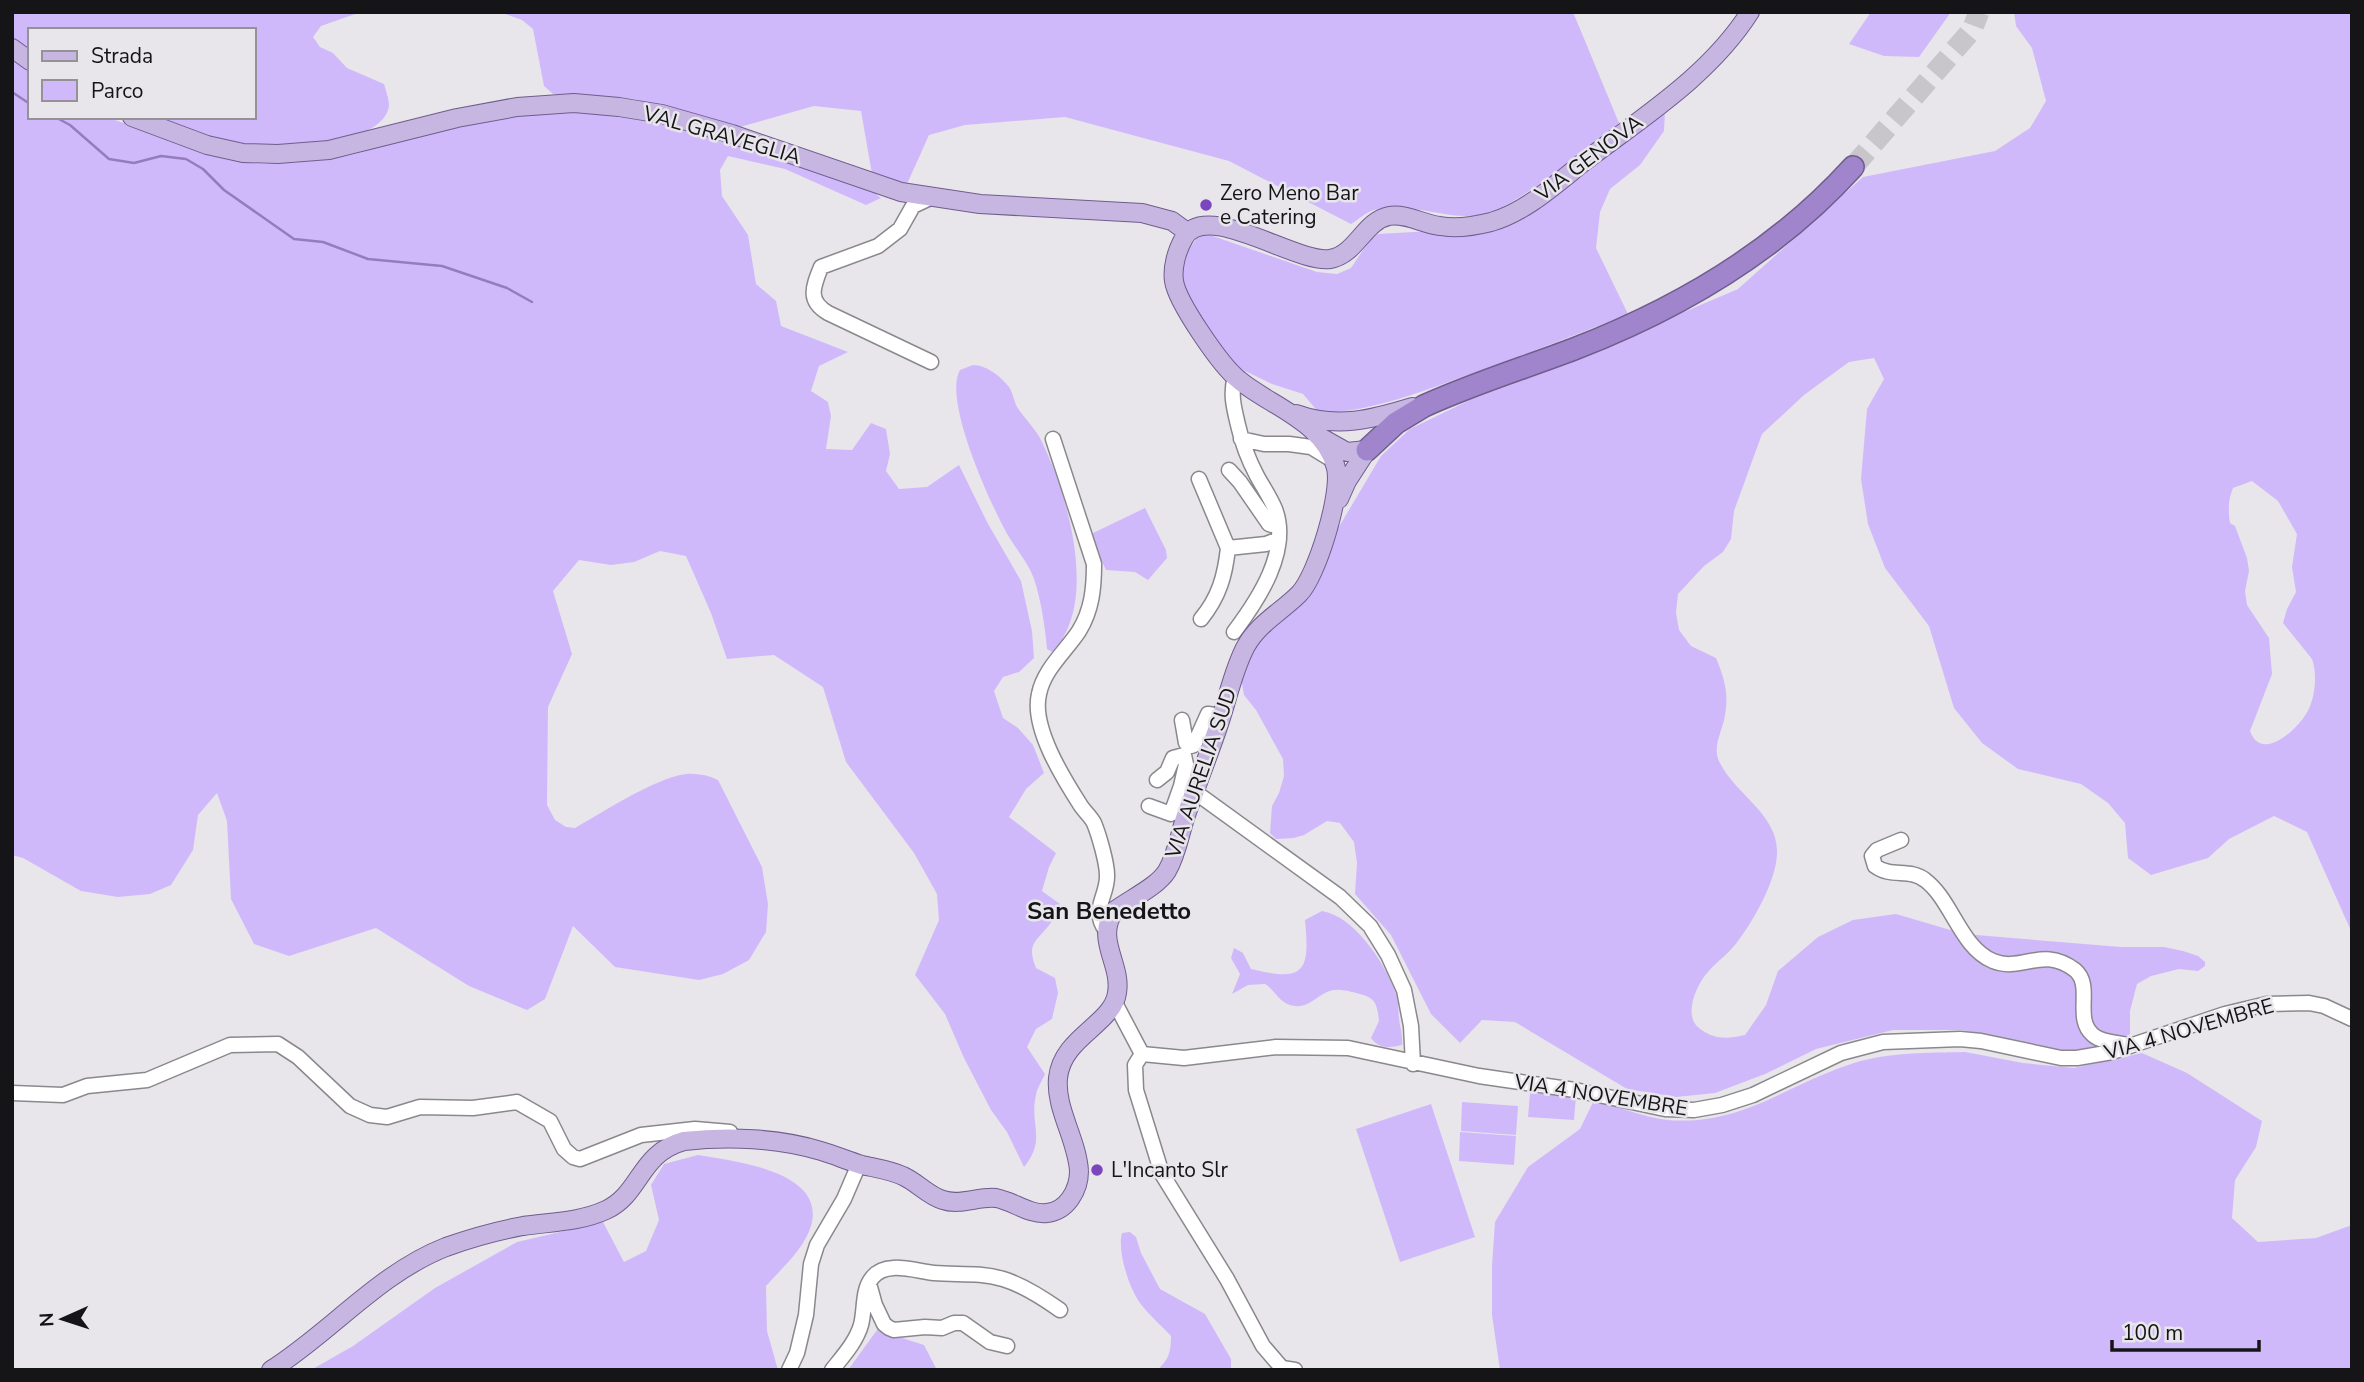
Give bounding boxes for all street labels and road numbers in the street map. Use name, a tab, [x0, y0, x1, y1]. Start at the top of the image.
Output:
street label: VAL GRAVEGLIA	[639, 99, 804, 171]
street label: VIA GENOVA	[1529, 108, 1649, 208]
street label: VIA AURELIA SUD	[1158, 684, 1243, 863]
street label: VIA 4 NOVEMBRE	[2100, 991, 2277, 1067]
street label: VIA 4 NOVEMBRE	[1511, 1067, 1690, 1123]

